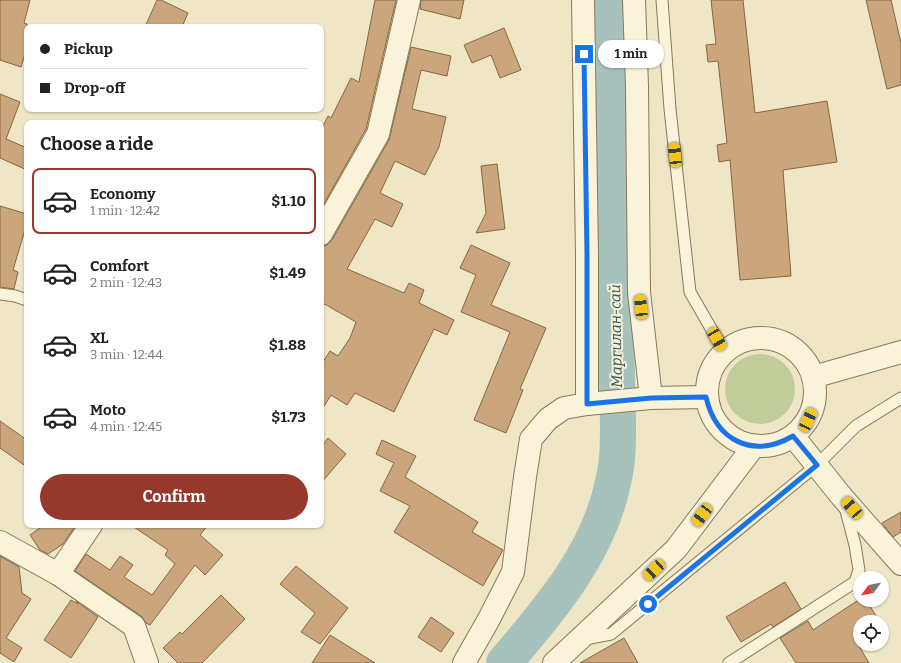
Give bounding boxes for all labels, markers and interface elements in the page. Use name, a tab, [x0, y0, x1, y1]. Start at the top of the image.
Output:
text: Pickup	[64, 40, 113, 58]
callout: 1 min	[598, 40, 664, 68]
route end	[575, 45, 593, 63]
text: 1 min	[615, 46, 647, 61]
text: Drop-off	[64, 79, 125, 97]
text: Choose a ride	[40, 133, 153, 155]
car	[668, 142, 682, 168]
icon: car	[42, 183, 78, 219]
text: Economy	[90, 185, 156, 203]
text: $1.10	[271, 192, 306, 210]
text: 1 min · 12:42	[90, 203, 160, 218]
icon: car	[42, 255, 78, 291]
text: Comfort	[90, 257, 149, 275]
text: $1.49	[269, 264, 306, 282]
text: 2 min · 12:43	[90, 275, 162, 290]
water label: Маргилан-сай	[606, 284, 626, 388]
car	[634, 294, 648, 320]
car	[706, 326, 728, 352]
icon: car	[42, 327, 78, 363]
text: XL	[90, 329, 109, 347]
text: $1.88	[269, 336, 306, 354]
text: 3 min · 12:44	[90, 347, 163, 362]
icon: car	[42, 399, 78, 435]
text: Moto	[90, 401, 126, 419]
car	[797, 407, 819, 433]
text: $1.73	[271, 408, 306, 426]
text: 4 min · 12:45	[90, 419, 162, 434]
button: Confirm	[40, 474, 308, 520]
car	[840, 495, 864, 521]
car	[690, 502, 714, 528]
car	[641, 557, 667, 583]
north arrow	[853, 571, 889, 607]
map controls	[853, 571, 889, 651]
route start	[639, 595, 657, 613]
button: locate	[853, 615, 889, 651]

